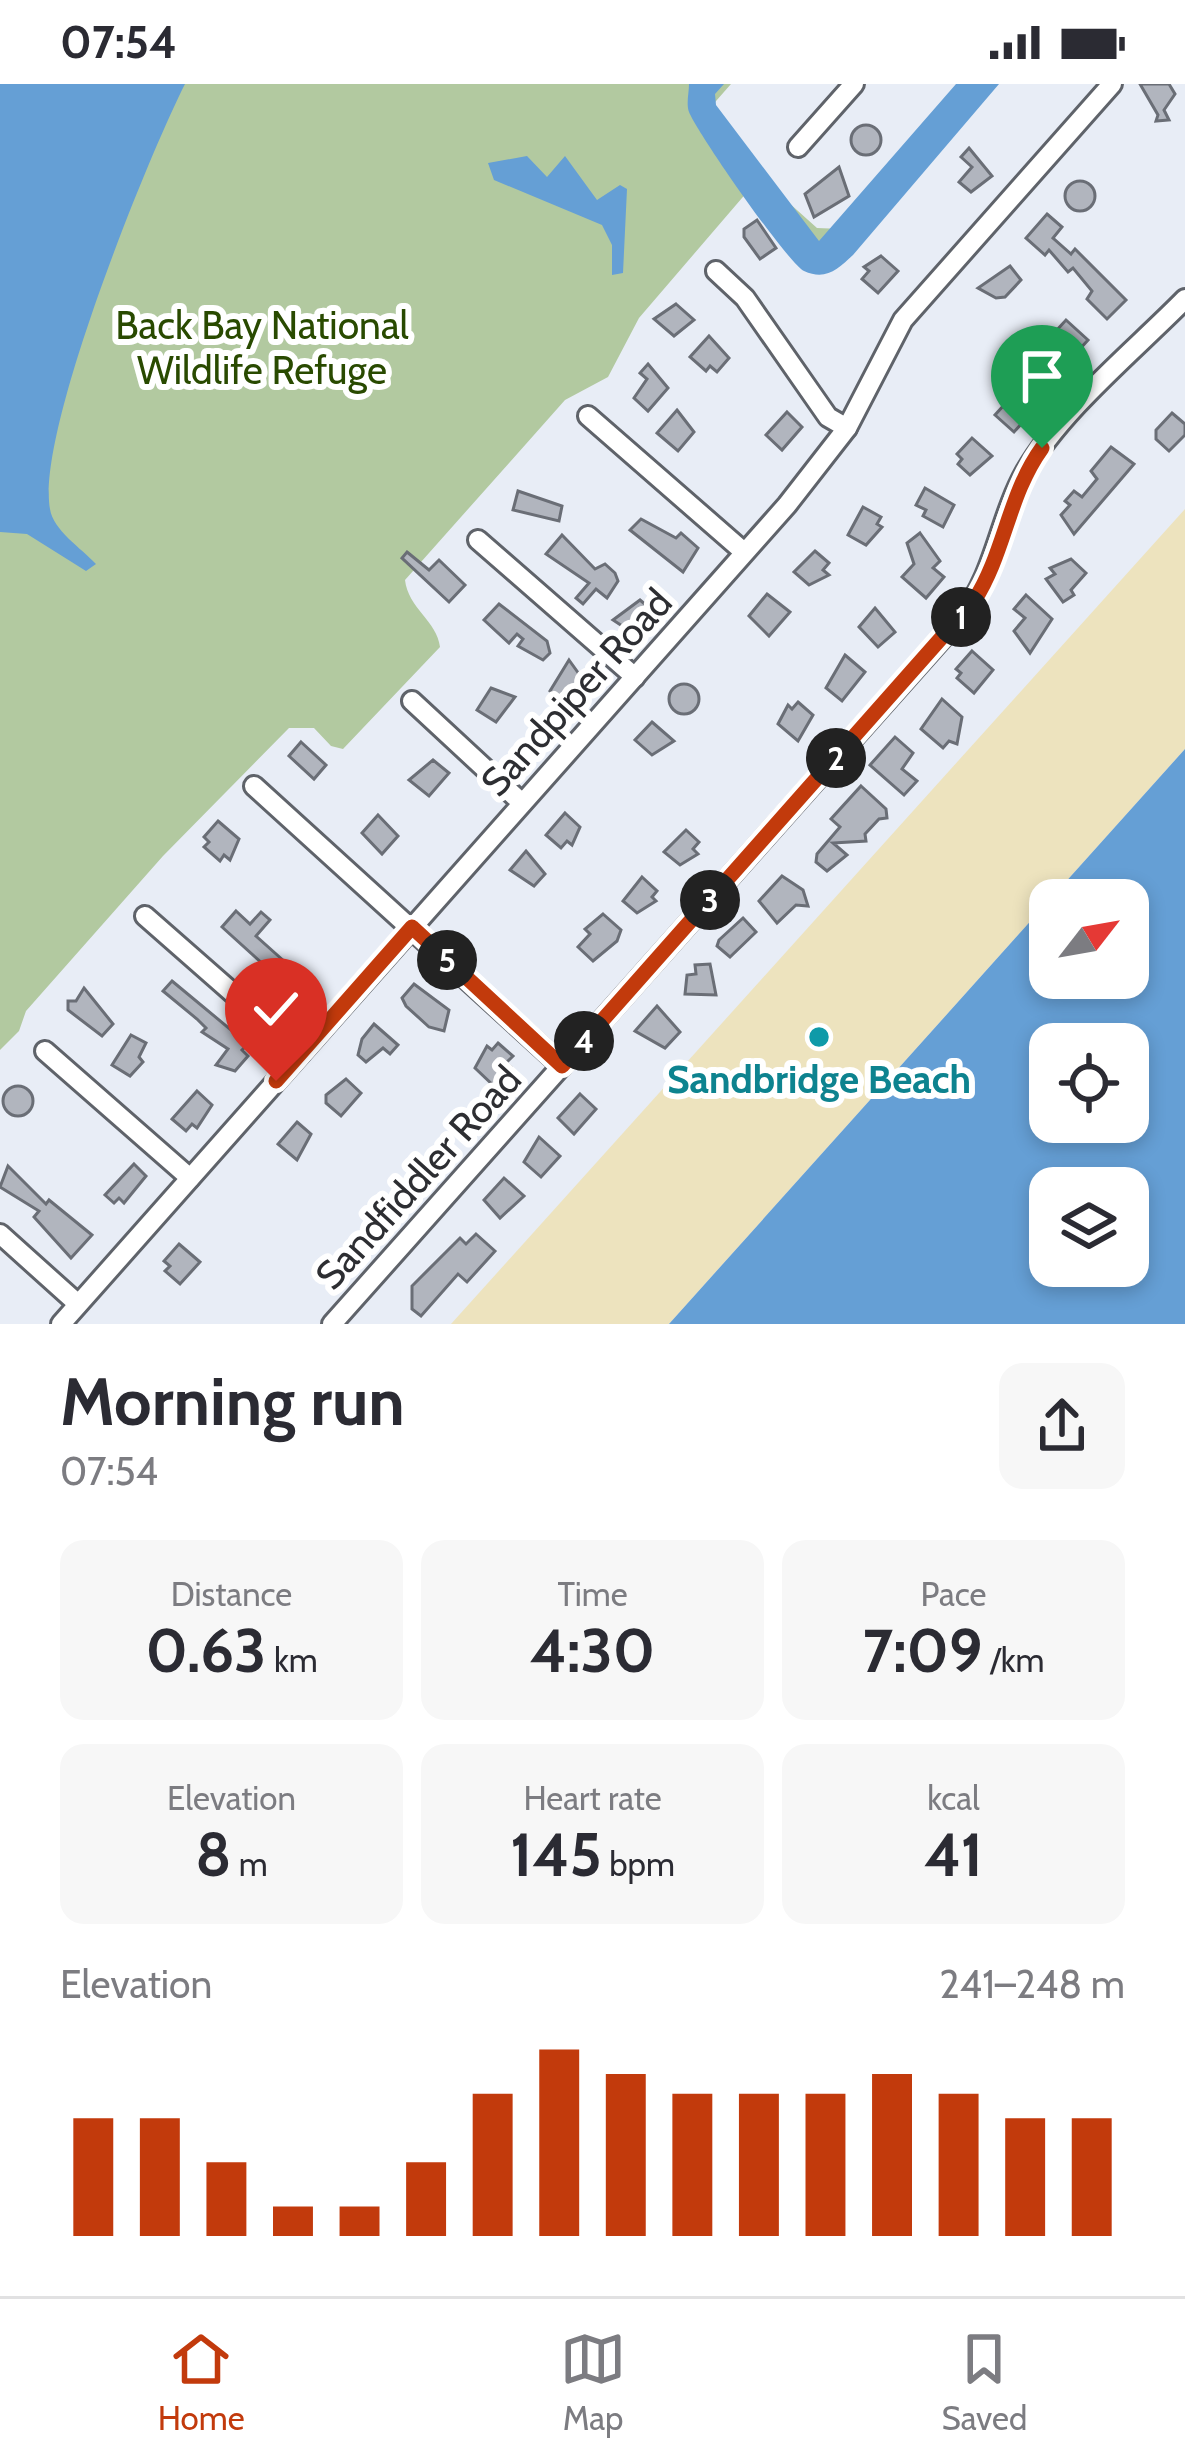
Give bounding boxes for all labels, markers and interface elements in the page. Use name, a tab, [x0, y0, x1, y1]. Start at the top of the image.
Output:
text: 07:54	[60, 15, 177, 69]
park label: Back Bay National Wildlife Refuge	[115, 301, 409, 394]
pin	[991, 325, 1093, 448]
icon: arrive	[1009, 343, 1075, 409]
street label: Sandpiper Road	[470, 578, 682, 806]
pin: 1	[931, 587, 991, 647]
text: 1	[955, 597, 967, 637]
pin: 2	[806, 728, 866, 788]
text: 2	[827, 738, 845, 778]
pin: 3	[680, 870, 740, 930]
north arrow	[1029, 879, 1149, 999]
map controls	[1029, 879, 1149, 1287]
text: 3	[701, 880, 719, 920]
pin: 5	[417, 930, 477, 990]
text: 5	[438, 940, 456, 980]
pin	[225, 958, 327, 1081]
icon: check	[243, 976, 309, 1042]
pin: 4	[554, 1011, 614, 1071]
text: 4	[574, 1021, 594, 1061]
button: locate	[1029, 1023, 1149, 1143]
marker: Sandbridge Beach	[806, 1024, 832, 1050]
street label: Sandfiddler Road	[305, 1055, 531, 1299]
place label: Sandbridge Beach	[667, 1055, 971, 1103]
button: layers	[1029, 1167, 1149, 1287]
text: Morning run	[60, 1361, 405, 1442]
button: share	[999, 1363, 1125, 1489]
text: 07:54	[60, 1447, 158, 1495]
text: Distance	[171, 1574, 292, 1614]
text: Time	[557, 1574, 628, 1614]
text: Pace	[921, 1574, 986, 1614]
text: 0.63	[145, 1614, 266, 1687]
text: 4:30	[530, 1614, 655, 1687]
text: 7:09	[863, 1614, 983, 1687]
text: km	[266, 1640, 318, 1680]
text: /km	[983, 1640, 1044, 1680]
text: Elevation	[167, 1778, 296, 1818]
text: Heart rate	[523, 1778, 662, 1818]
text: kcal	[927, 1778, 980, 1818]
text: 8	[195, 1818, 231, 1891]
text: 145	[510, 1818, 602, 1891]
text: 41	[924, 1818, 983, 1891]
text: m	[231, 1844, 268, 1884]
text: bpm	[602, 1844, 675, 1884]
text: Elevation	[60, 1960, 212, 2008]
text: 241–248 m	[939, 1960, 1125, 2008]
tab: Home	[158, 2326, 245, 2438]
tab: Map	[560, 2326, 626, 2438]
tab: Saved	[942, 2326, 1027, 2438]

